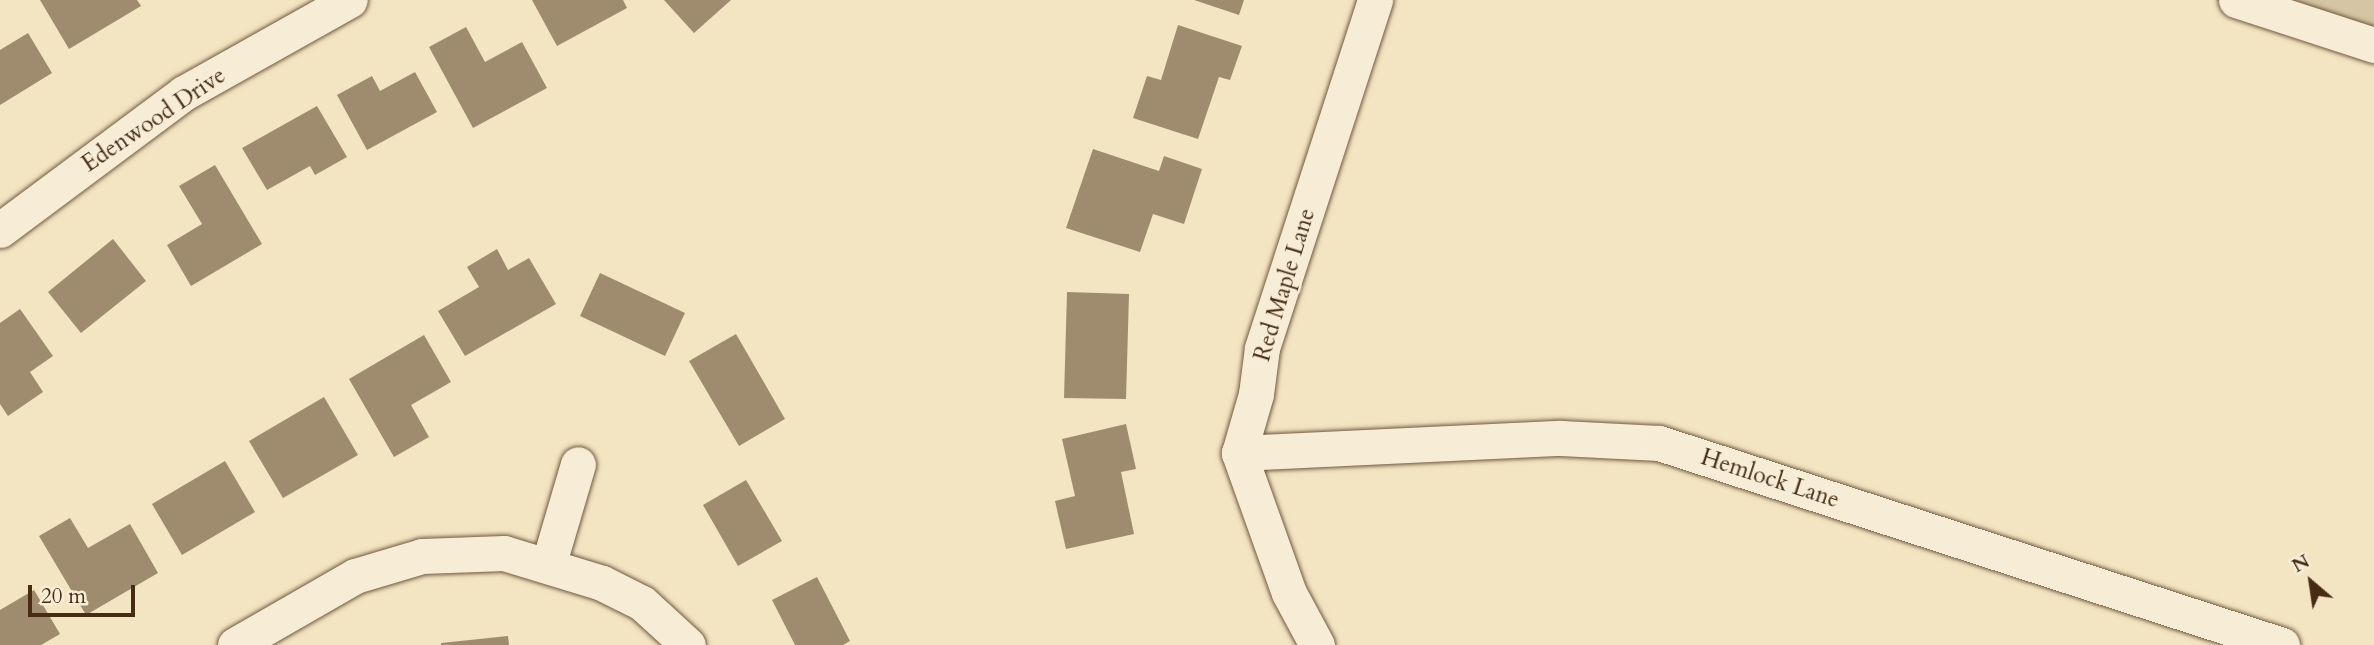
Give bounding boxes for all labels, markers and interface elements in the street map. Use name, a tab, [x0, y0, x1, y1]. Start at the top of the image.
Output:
street label: Edenwood Drive	[77, 62, 231, 178]
street label: Red Maple Lane	[1249, 205, 1321, 365]
street label: Hemlock Lane	[1697, 444, 1843, 514]
north arrow	[2276, 547, 2346, 617]
text: N	[2287, 548, 2314, 579]
scale bar	[32, 572, 138, 616]
text: 20 m	[41, 582, 86, 611]

